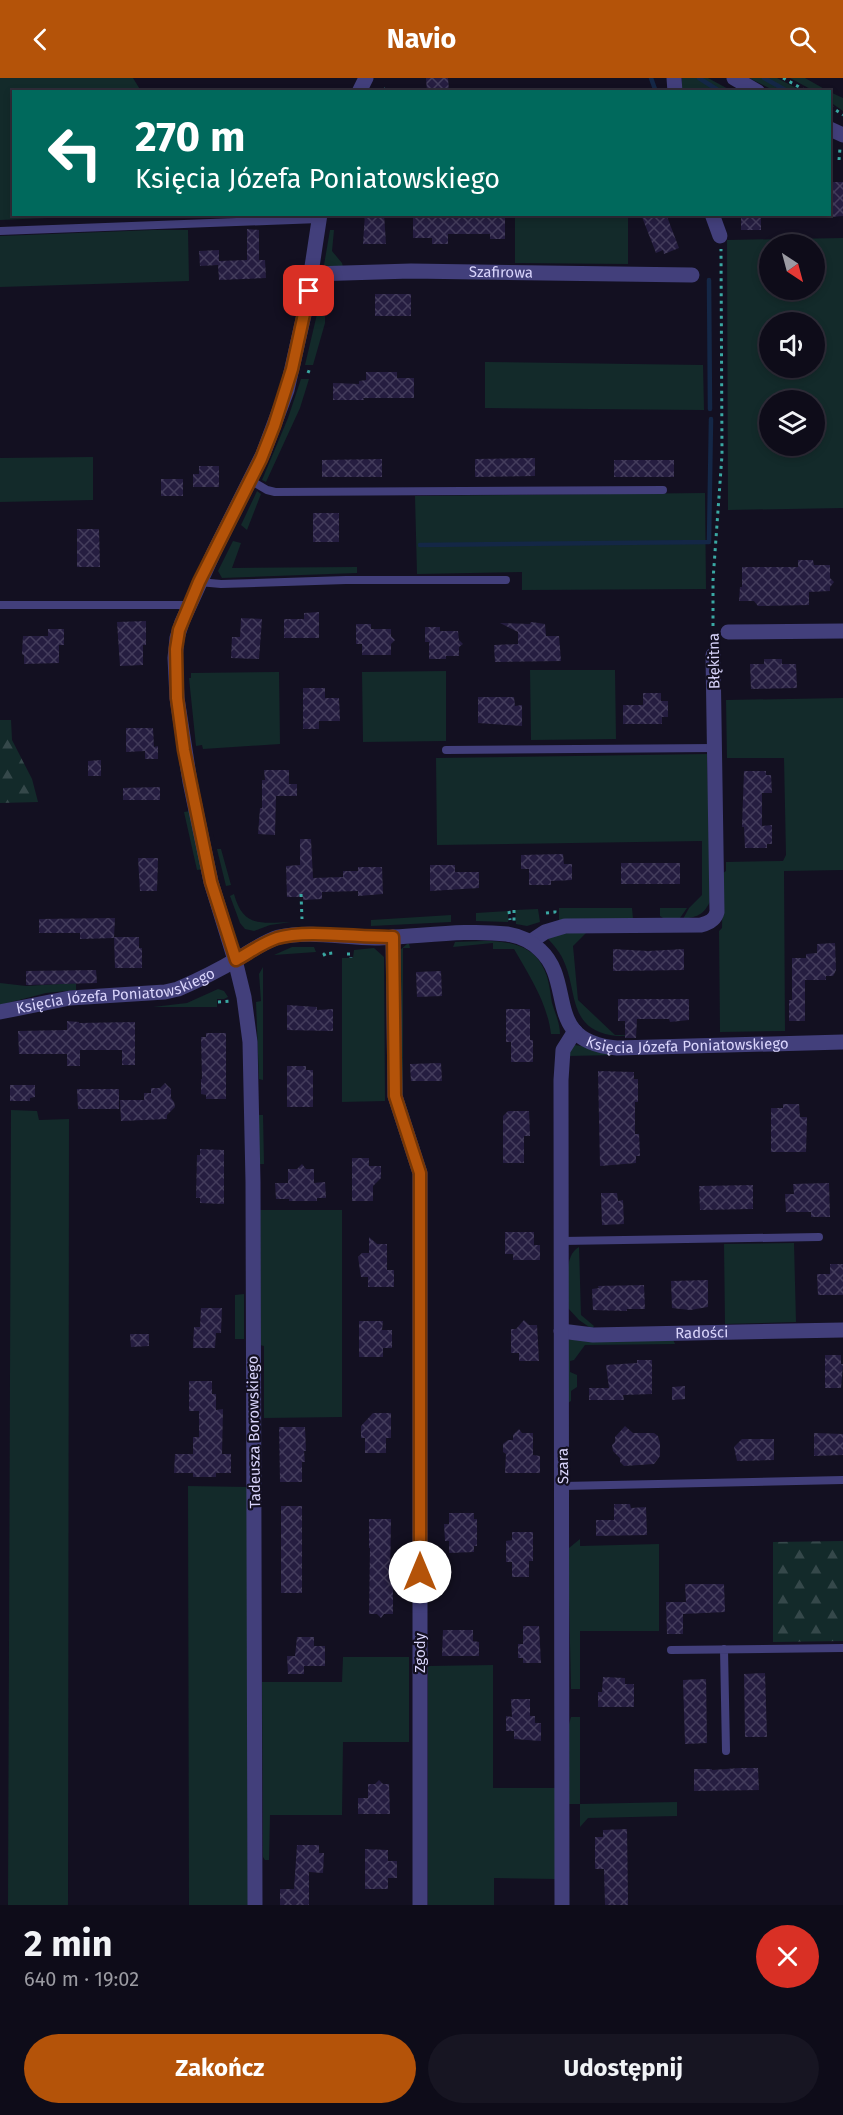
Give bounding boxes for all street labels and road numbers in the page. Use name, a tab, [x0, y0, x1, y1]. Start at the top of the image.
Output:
street label: Szafirowa	[469, 263, 533, 282]
street label: Błękitna	[705, 633, 723, 689]
street label: Księcia Józefa Poniatowskiego	[14, 964, 218, 1018]
street label: Księcia Józefa Poniatowskiego	[583, 1032, 789, 1057]
street label: Radości	[675, 1323, 729, 1342]
street label: Tadeusza Borowskiego	[244, 1356, 264, 1508]
street label: Szara	[554, 1448, 572, 1484]
street label: Zgody	[411, 1632, 429, 1673]

